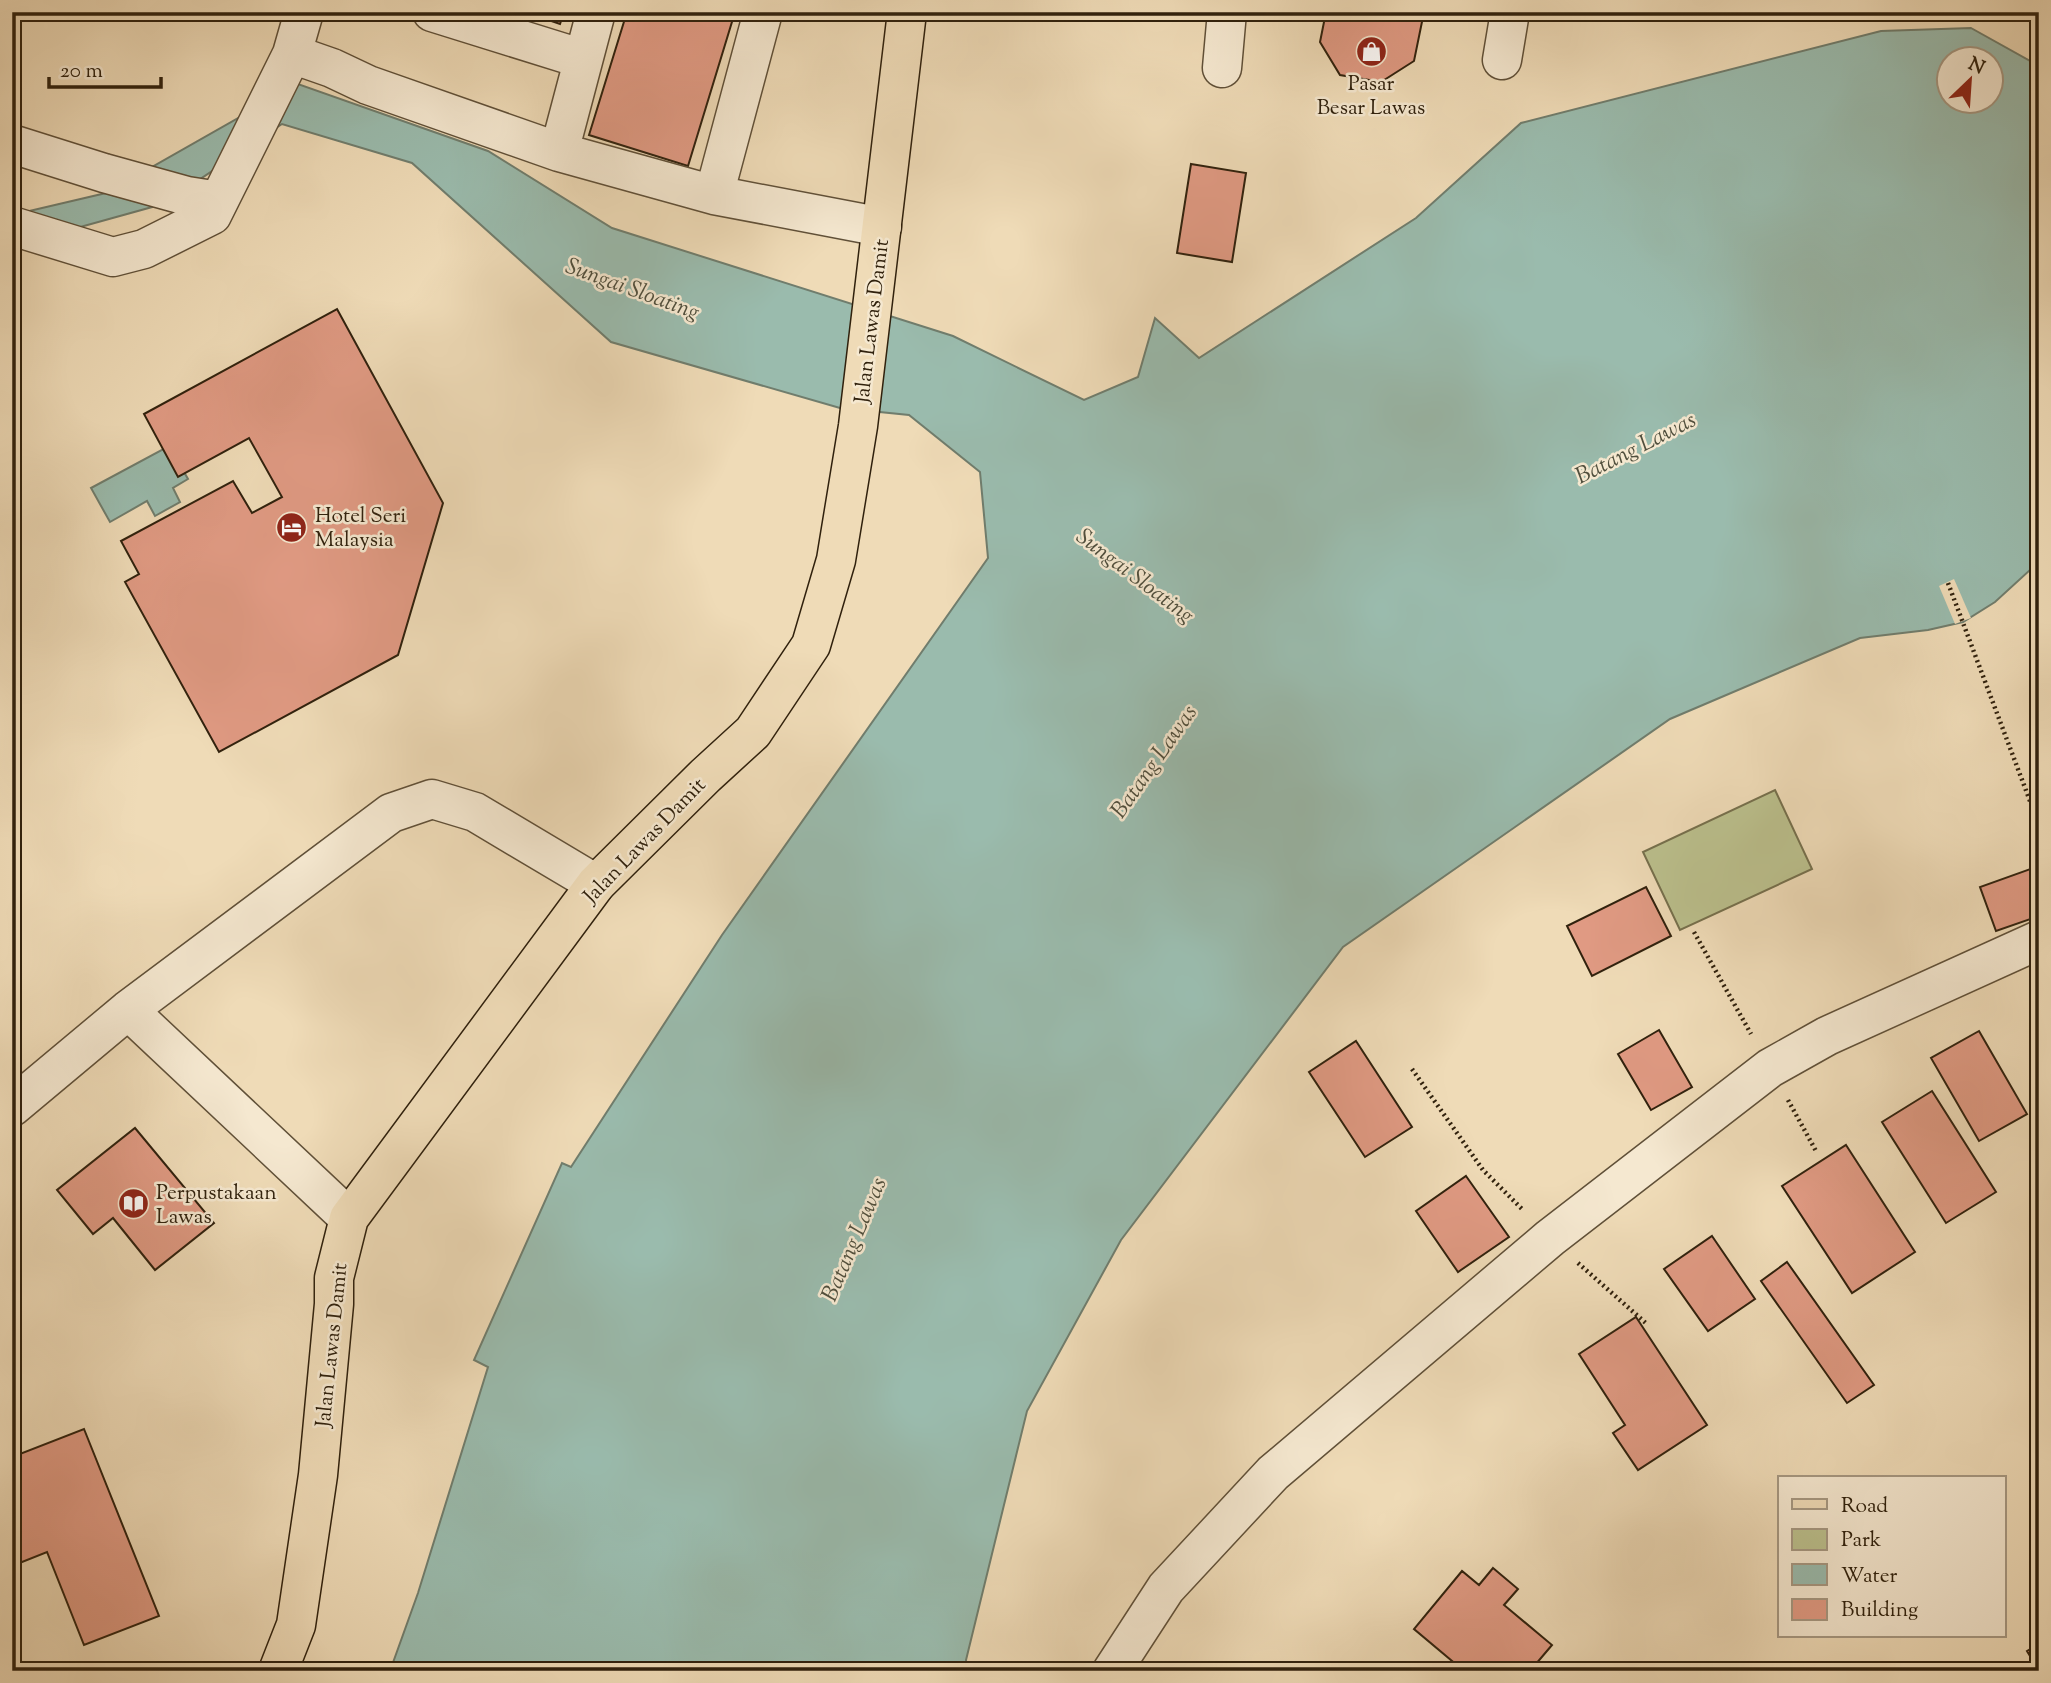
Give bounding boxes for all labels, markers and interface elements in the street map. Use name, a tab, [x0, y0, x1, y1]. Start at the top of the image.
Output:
shop icon: Pasar Besar Lawas	[1354, 34, 1388, 68]
scale bar	[49, 46, 161, 90]
north arrow	[1936, 46, 2006, 116]
text: N	[1964, 51, 1989, 82]
text: 20 m	[60, 57, 103, 87]
place label: Pasar Besar Lawas	[1317, 70, 1425, 124]
street label: Jalan Lawas Damit	[848, 237, 898, 406]
water label: Sungai Sloating	[560, 251, 704, 330]
water label: Batang Lawas	[1570, 405, 1702, 494]
place label: Hotel Seri Malaysia	[315, 502, 406, 556]
hotel icon: Hotel Seri Malaysia	[275, 510, 309, 544]
water label: Sungai Sloating	[1068, 522, 1201, 632]
water label: Batang Lawas	[1104, 699, 1206, 826]
street label: Jalan Lawas Damit	[577, 772, 714, 912]
water label: Batang Lawas	[814, 1173, 896, 1307]
place label: Perpustakaan Lawas	[156, 1179, 277, 1233]
library icon: Perpustakaan Lawas	[116, 1187, 150, 1221]
street label: Jalan Lawas Damit	[309, 1262, 357, 1430]
legend	[1778, 1476, 2006, 1638]
text: Road	[1841, 1492, 1888, 1522]
text: Park	[1841, 1526, 1882, 1556]
text: Water	[1841, 1562, 1898, 1592]
text: Building	[1841, 1596, 1918, 1626]

